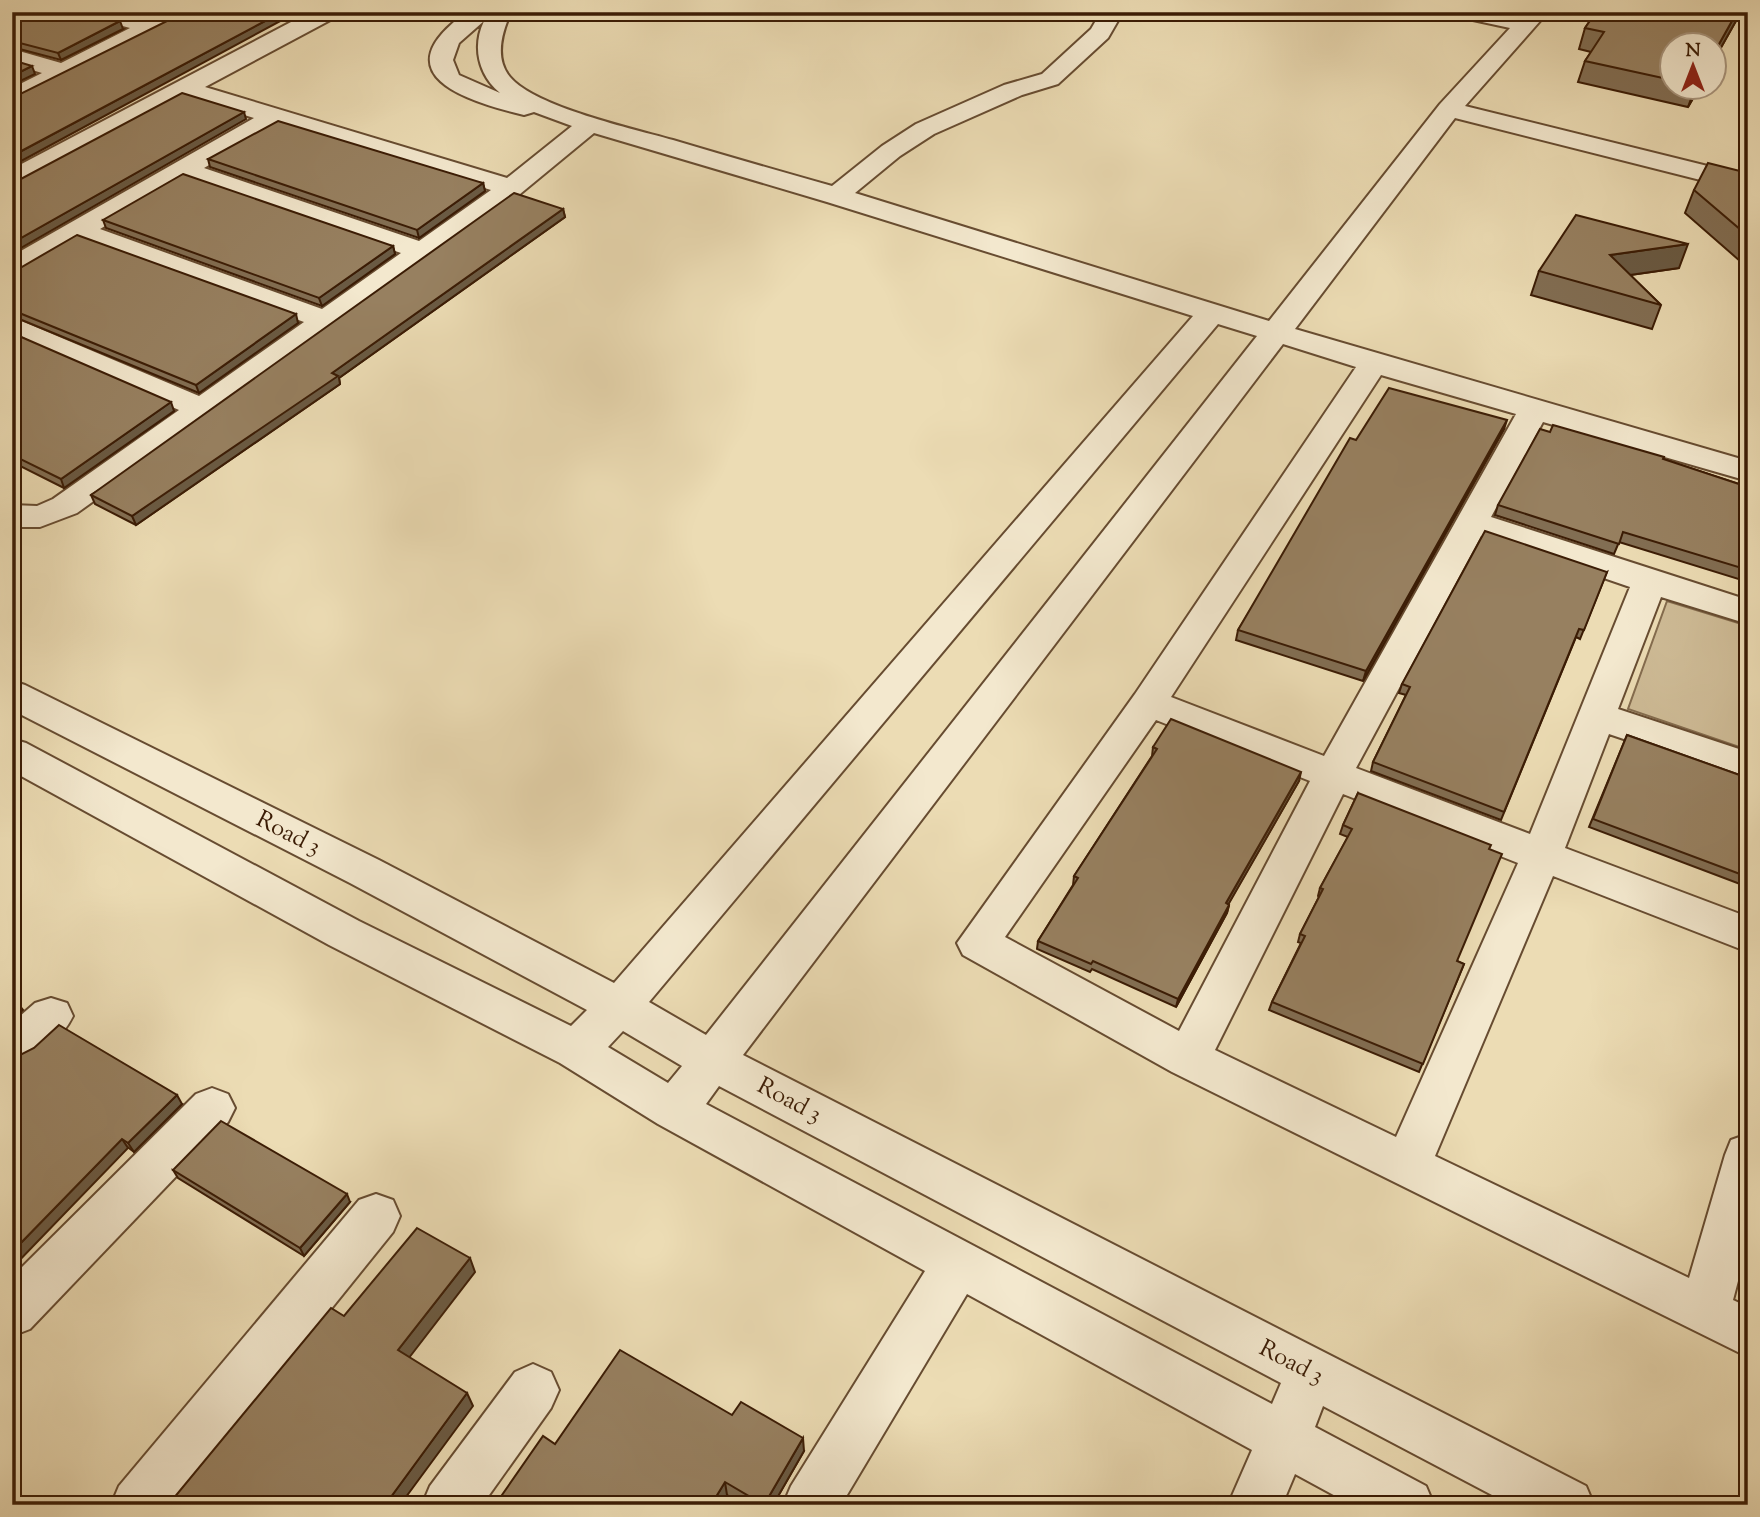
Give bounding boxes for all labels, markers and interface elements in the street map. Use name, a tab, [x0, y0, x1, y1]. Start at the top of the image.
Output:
north arrow	[1658, 32, 1728, 102]
text: N	[1685, 38, 1701, 65]
street label: Road 3	[250, 803, 326, 865]
street label: Road 3	[751, 1070, 827, 1132]
street label: Road 3	[1253, 1332, 1329, 1394]

